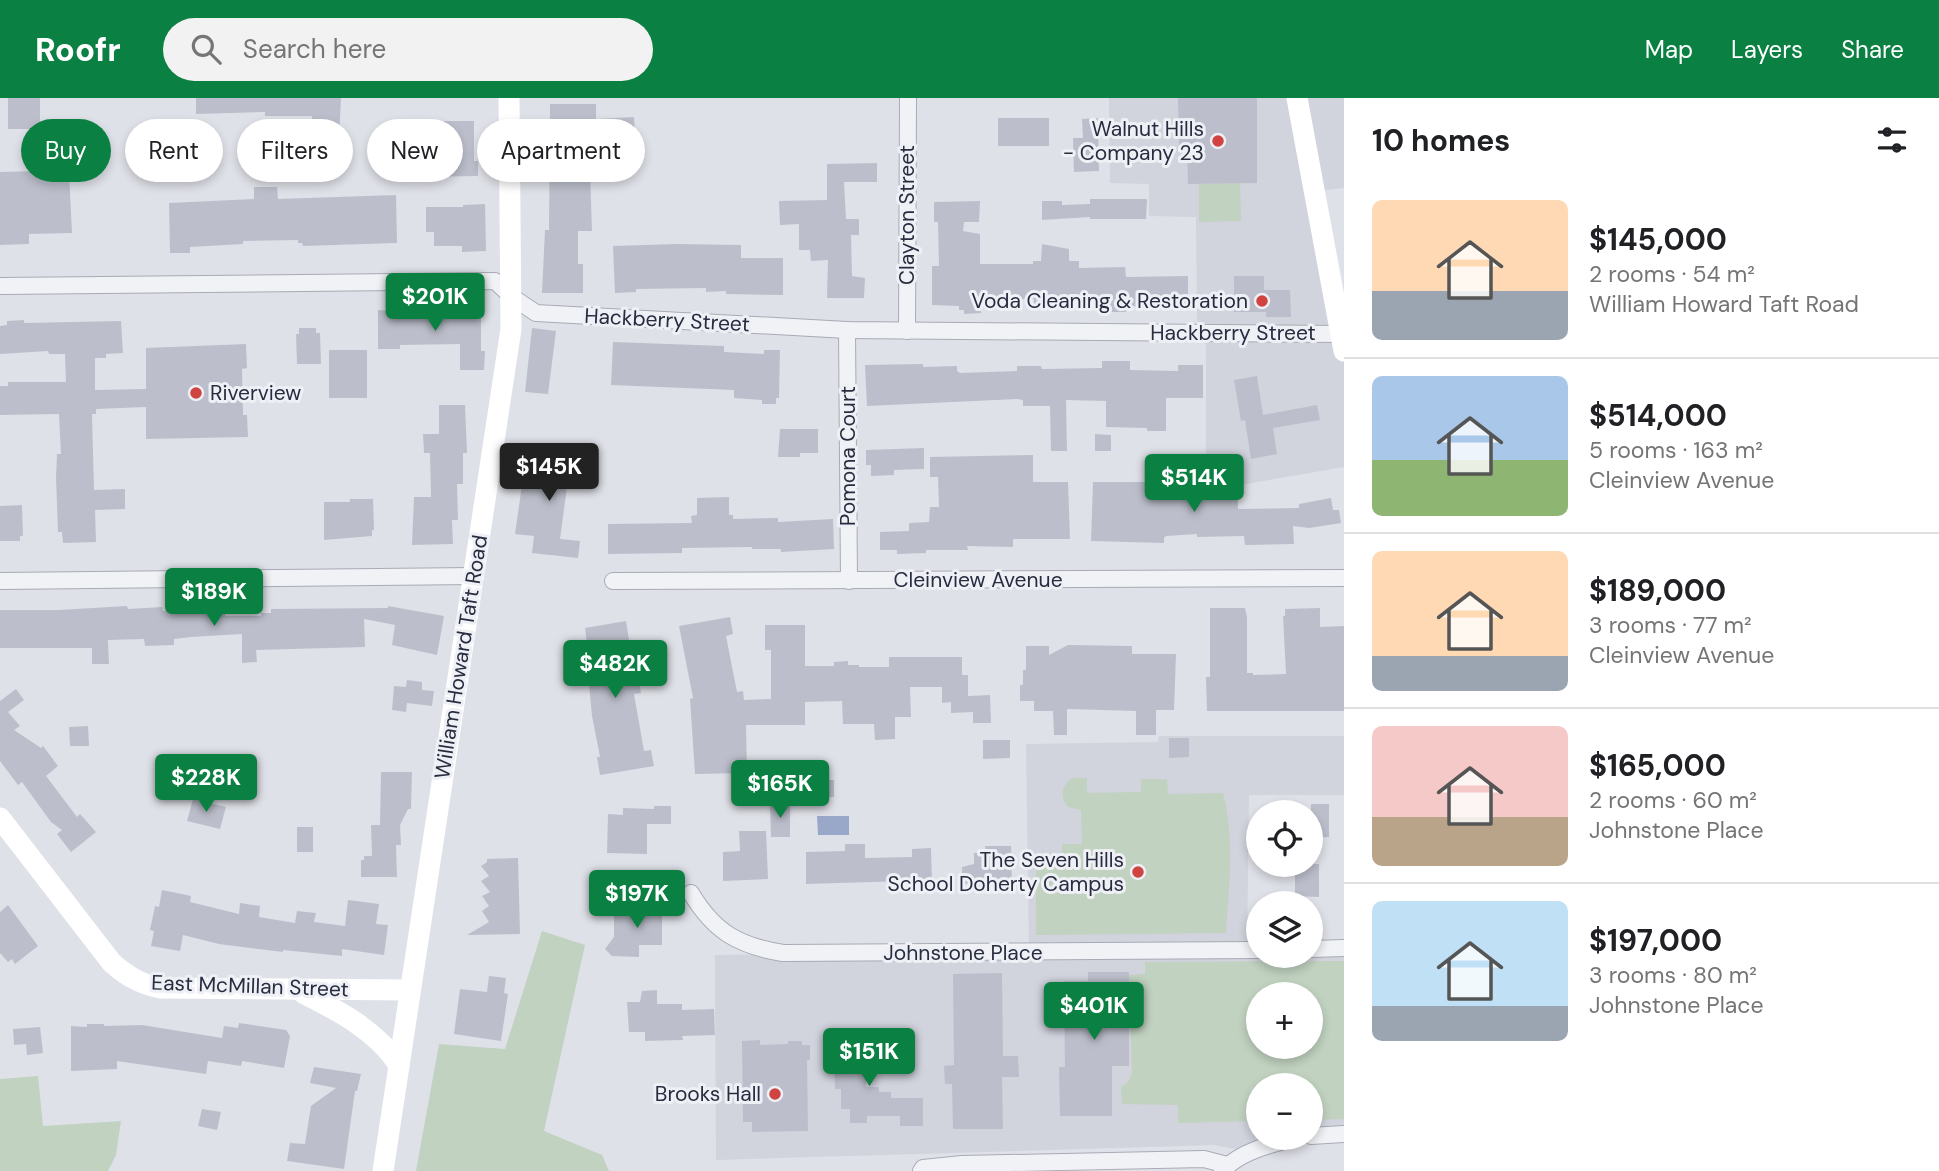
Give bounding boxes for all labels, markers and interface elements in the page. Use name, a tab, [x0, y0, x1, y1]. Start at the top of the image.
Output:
search box	[163, 18, 653, 81]
text: Roofr	[35, 28, 121, 71]
icon: search	[187, 30, 225, 68]
text: Search here	[243, 32, 386, 66]
text: Map	[1645, 34, 1693, 65]
text: Layers	[1731, 34, 1803, 65]
text: Share	[1841, 34, 1904, 65]
place label: Walnut Hills - Company 23	[1063, 115, 1204, 167]
chip: Buy	[21, 119, 111, 182]
chip: Rent	[125, 119, 223, 182]
chip: Filters	[237, 119, 353, 182]
chip: New	[367, 119, 463, 182]
chip: Apartment	[477, 119, 645, 182]
text: 10 homes	[1372, 121, 1510, 160]
icon: filters	[1873, 121, 1911, 159]
marker: Walnut Hills - Company 23	[1210, 133, 1226, 149]
street label: Clayton Street	[893, 145, 921, 285]
text: $145,000	[1589, 220, 1727, 259]
icon: home	[1428, 228, 1512, 312]
text: 2 rooms · 54 m²	[1589, 259, 1755, 289]
pin: $201K	[386, 274, 484, 333]
text: $201K	[402, 281, 468, 311]
place label: Voda Cleaning & Restoration	[971, 287, 1248, 315]
text: William Howard Taft Road	[1589, 289, 1859, 319]
marker: Voda Cleaning & Restoration	[1254, 293, 1270, 309]
street label: Hackberry Street	[584, 302, 750, 338]
street label: Hackberry Street	[1150, 319, 1316, 347]
place label: Riverview	[210, 379, 301, 407]
marker: Riverview	[188, 385, 204, 401]
street label: Pomona Court	[834, 386, 862, 526]
text: $514,000	[1589, 396, 1727, 435]
icon: home	[1428, 404, 1512, 488]
text: 5 rooms · 163 m²	[1589, 435, 1763, 465]
pin: $145K	[500, 444, 598, 503]
text: $145K	[516, 451, 582, 481]
pin: $514K	[1145, 454, 1243, 514]
text: $514K	[1161, 462, 1227, 492]
text: Cleinview Avenue	[1589, 465, 1774, 495]
street label: William Howard Taft Road	[428, 533, 494, 781]
street label: Cleinview Avenue	[893, 566, 1063, 594]
pin: $189K	[165, 568, 263, 628]
text: $189,000	[1589, 571, 1726, 610]
text: $189K	[181, 576, 247, 606]
icon: home	[1428, 579, 1512, 663]
text: 3 rooms · 77 m²	[1589, 610, 1752, 640]
pin: $482K	[566, 640, 664, 700]
text: Cleinview Avenue	[1589, 640, 1774, 670]
text: $482K	[579, 648, 651, 678]
text: $165,000	[1589, 746, 1726, 785]
pin: $228K	[157, 754, 255, 814]
icon: home	[1428, 754, 1512, 838]
pin: $165K	[731, 760, 829, 820]
text: $228K	[171, 762, 241, 792]
text: $165K	[747, 768, 813, 798]
text: 2 rooms · 60 m²	[1589, 785, 1757, 815]
map controls	[1246, 800, 1323, 1150]
button: locate	[1246, 800, 1323, 877]
text: Johnstone Place	[1589, 815, 1764, 845]
place label: The Seven Hills School Doherty Campus	[887, 846, 1124, 898]
marker: The Seven Hills School Doherty Campus	[1130, 864, 1146, 880]
pin: $197K	[588, 870, 686, 930]
text: $197K	[605, 878, 669, 908]
button: layers	[1246, 891, 1323, 968]
text: $197,000	[1589, 921, 1722, 960]
icon: home	[1428, 929, 1512, 1013]
street label: Johnstone Place	[883, 939, 1043, 967]
text: 3 rooms · 80 m²	[1589, 960, 1757, 990]
street label: East McMillan Street	[151, 969, 349, 1003]
pin: $401K	[1045, 982, 1143, 1042]
button: +	[1246, 982, 1323, 1059]
text: $401K	[1060, 990, 1128, 1020]
text: Johnstone Place	[1589, 990, 1764, 1020]
pin: $151K	[820, 1028, 918, 1088]
text: $151K	[839, 1036, 899, 1066]
button: −	[1246, 1073, 1323, 1150]
place label: Brooks Hall	[655, 1080, 761, 1108]
marker: Brooks Hall	[767, 1086, 783, 1102]

